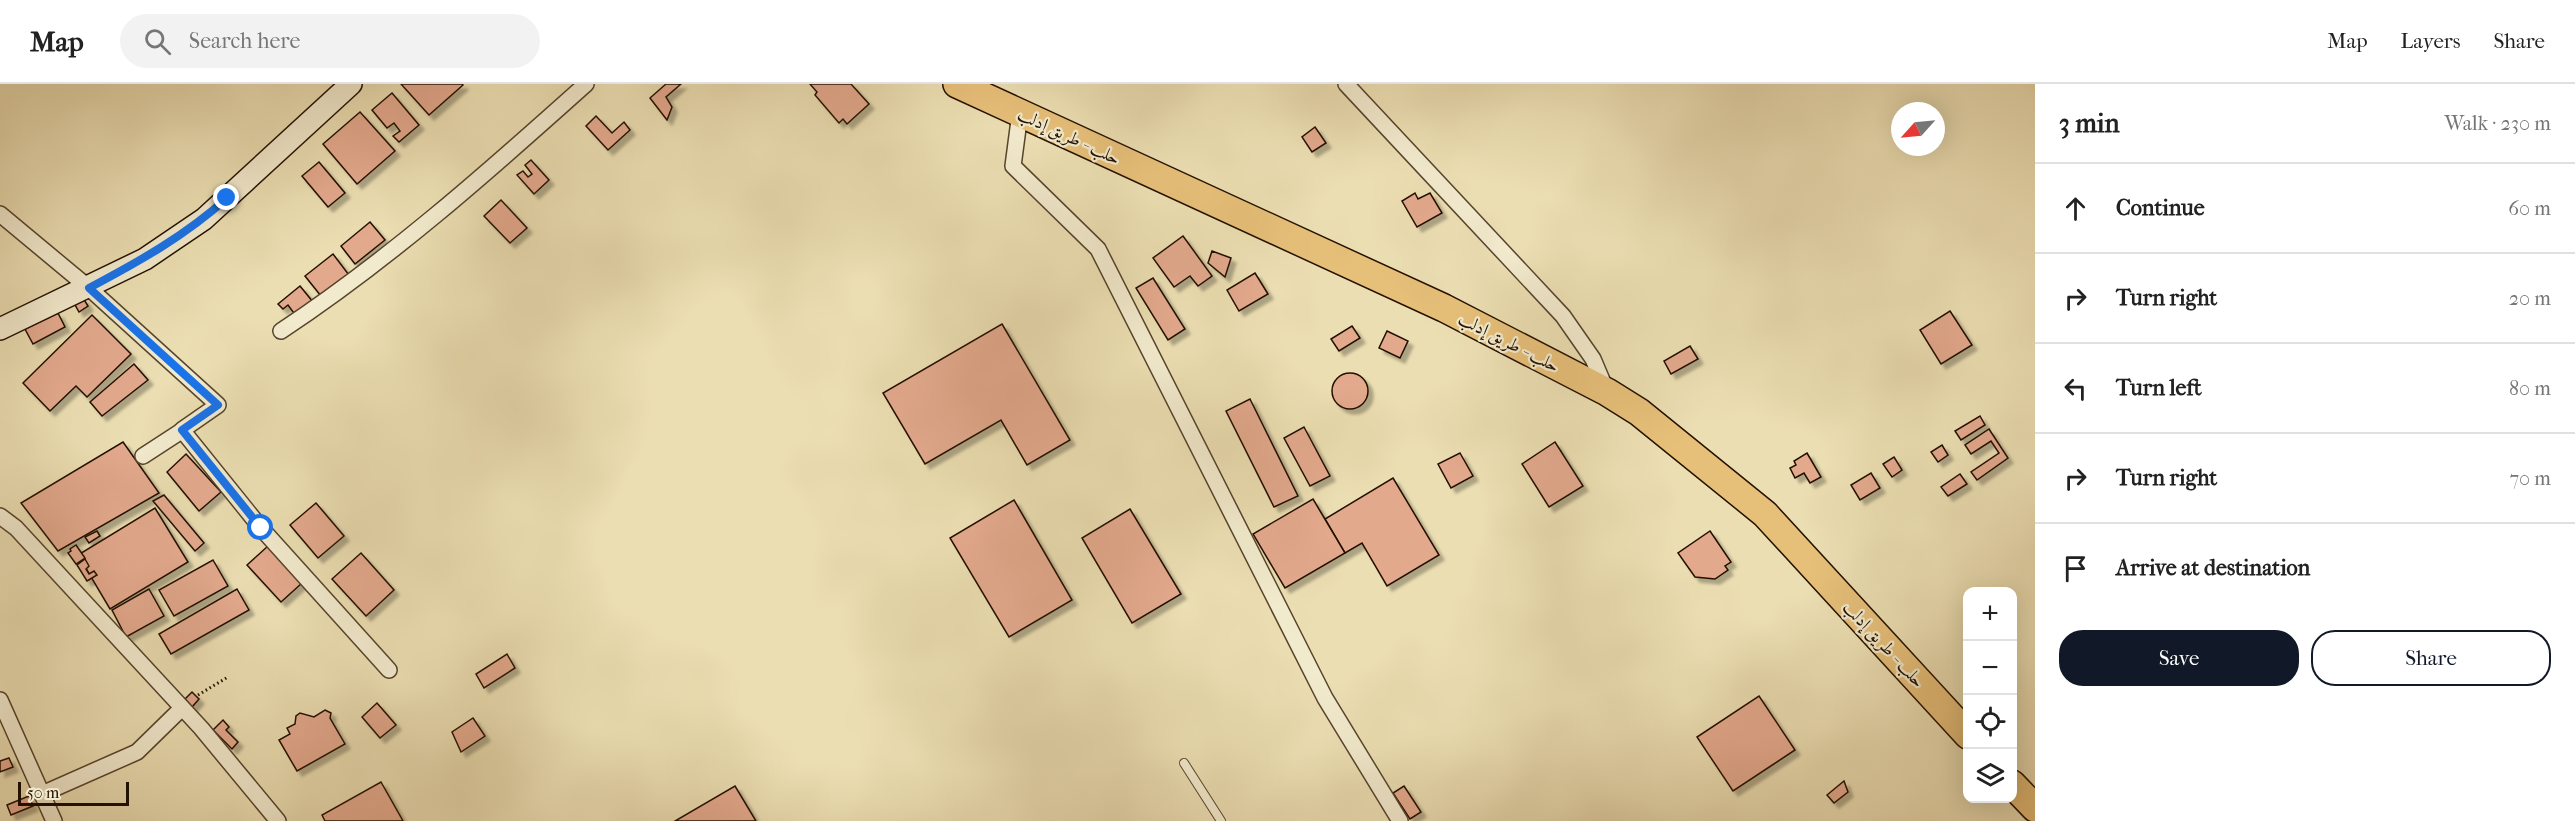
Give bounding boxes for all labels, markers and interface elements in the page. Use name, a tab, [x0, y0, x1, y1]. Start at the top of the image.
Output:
search box	[120, 14, 540, 68]
text: Map	[30, 25, 84, 58]
icon: search	[141, 25, 174, 58]
text: Search here	[189, 28, 300, 54]
text: Map	[2327, 29, 2368, 53]
text: Layers	[2401, 29, 2460, 53]
text: Share	[2493, 29, 2545, 53]
north arrow	[1891, 102, 1945, 156]
street label: حلب - طريق إدلب	[1014, 104, 1123, 170]
text: 3 min	[2059, 108, 2120, 139]
text: Walk · 230 m	[2445, 112, 2551, 135]
route end	[213, 184, 239, 210]
icon: ahead	[2059, 192, 2092, 225]
text: Continue	[2116, 195, 2205, 221]
text: 60 m	[2508, 197, 2551, 220]
icon: right	[2059, 282, 2092, 315]
text: Turn right	[2116, 285, 2217, 311]
text: 20 m	[2509, 287, 2551, 310]
street label: حلب - طريق إدلب	[1454, 308, 1563, 378]
icon: left	[2059, 372, 2092, 405]
text: Turn left	[2116, 375, 2202, 401]
text: 80 m	[2509, 377, 2551, 400]
icon: right	[2059, 462, 2092, 495]
text: Turn right	[2116, 465, 2217, 491]
text: 70 m	[2509, 467, 2551, 490]
route start	[247, 514, 273, 540]
icon: arrive	[2059, 552, 2092, 585]
text: Arrive at destination	[2116, 555, 2310, 581]
map controls	[1963, 587, 2017, 803]
button: +	[1963, 587, 2017, 641]
street label: حلب - طريق إدلب	[1838, 597, 1929, 693]
button: Save	[2059, 630, 2299, 686]
button: Share	[2311, 630, 2551, 686]
button: −	[1963, 641, 2017, 695]
button: locate	[1963, 695, 2017, 749]
button: layers	[1963, 749, 2017, 803]
scale bar	[18, 779, 129, 806]
text: 50 m	[27, 783, 59, 802]

